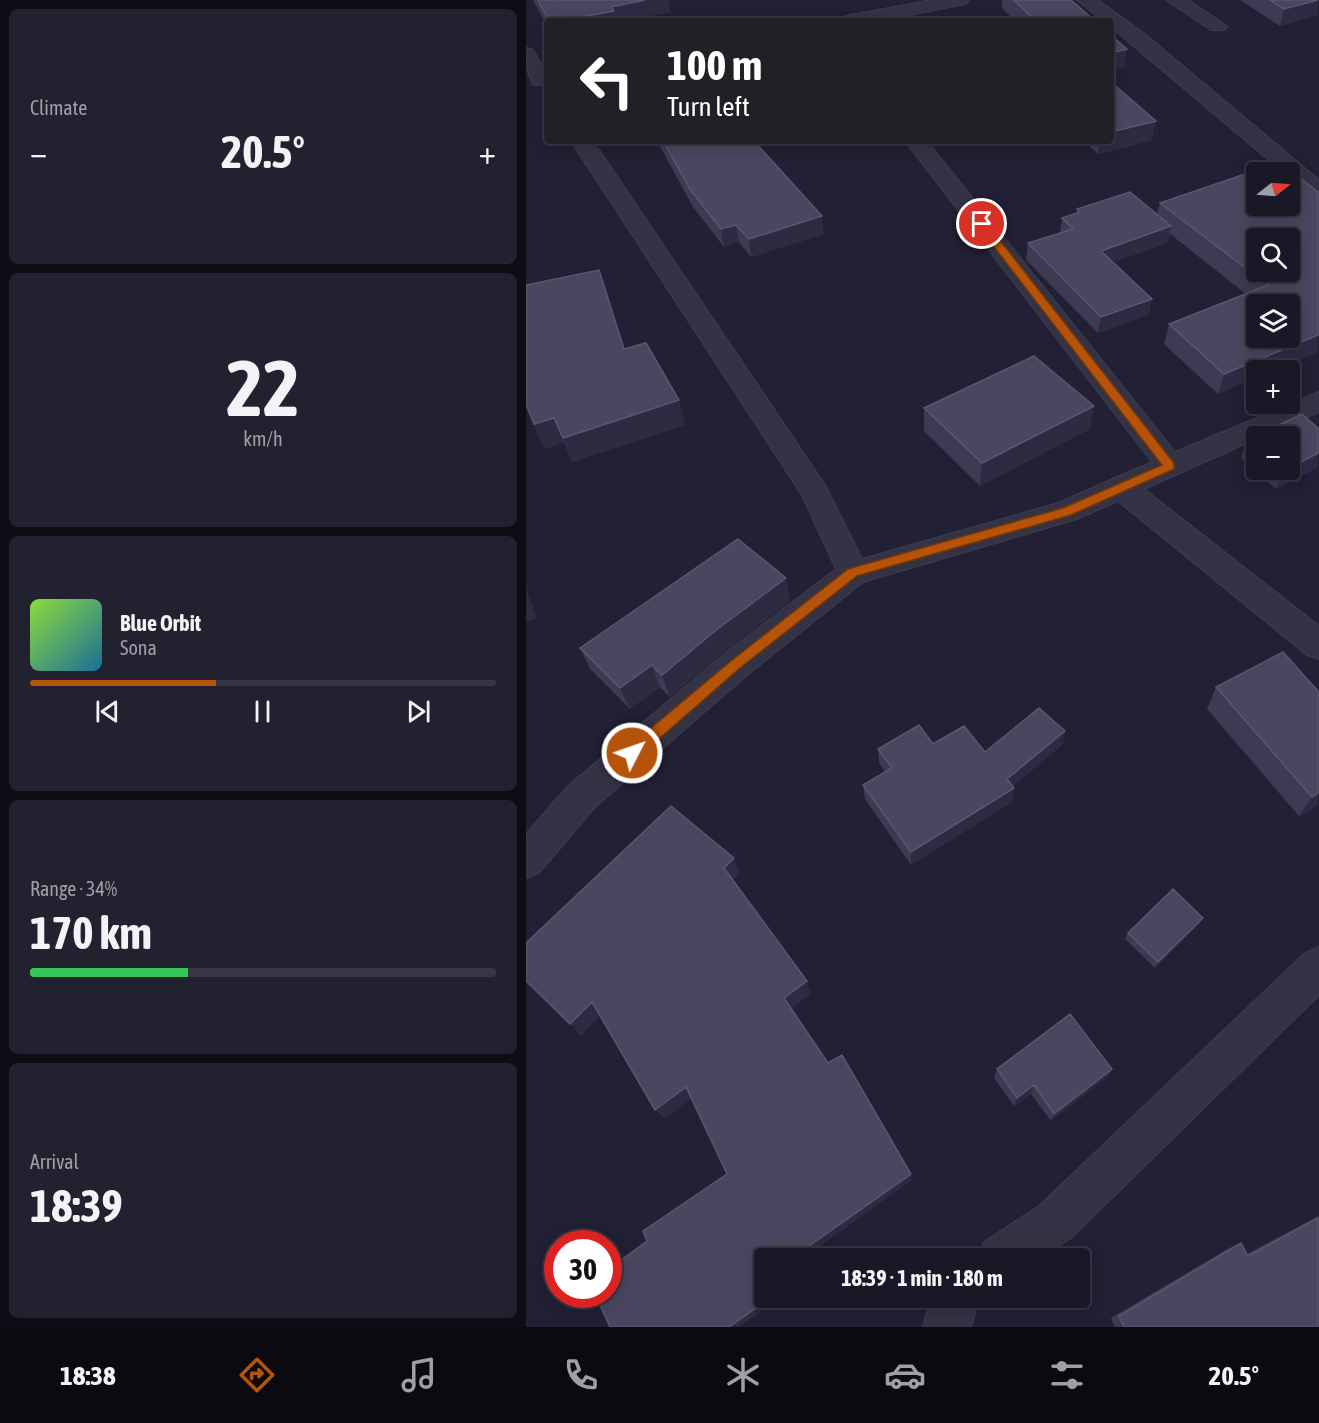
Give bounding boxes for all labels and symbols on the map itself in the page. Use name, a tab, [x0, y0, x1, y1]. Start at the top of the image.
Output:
north arrow	[1246, 162, 1300, 216]
pin	[956, 198, 1007, 249]
position arrow	[600, 721, 664, 785]
speed limit sign: 30	[544, 1230, 622, 1308]

